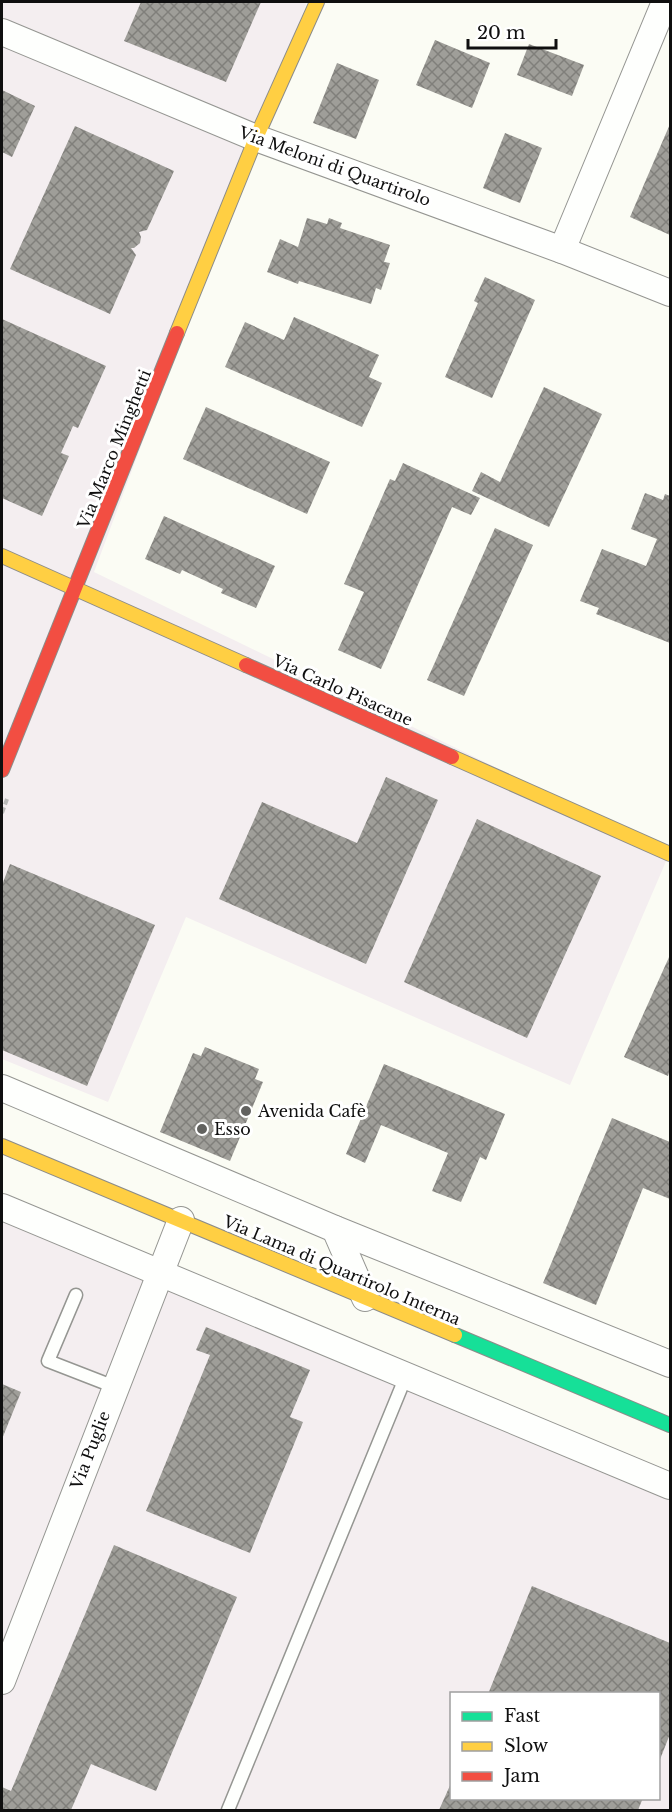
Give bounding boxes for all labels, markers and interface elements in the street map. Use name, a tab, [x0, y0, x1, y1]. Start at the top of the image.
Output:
scale bar	[468, 12, 556, 50]
text: 20 m	[477, 22, 525, 44]
street label: Via Meloni di Quartirolo	[236, 122, 434, 210]
street label: Via Marco Minghetti	[73, 366, 155, 532]
street label: Via Carlo Pisacane	[269, 650, 416, 730]
place label: Avenida Cafè	[257, 1101, 366, 1121]
marker: Avenida Cafè	[239, 1104, 253, 1118]
place label: Esso	[214, 1119, 251, 1139]
marker: Esso	[195, 1122, 209, 1136]
street label: Via Lama di Quartirolo Interna	[220, 1211, 464, 1329]
street label: Via Puglie	[66, 1408, 114, 1493]
legend	[450, 1692, 660, 1800]
text: Fast	[504, 1705, 541, 1727]
text: Slow	[504, 1735, 549, 1757]
text: Jam	[502, 1765, 540, 1787]

